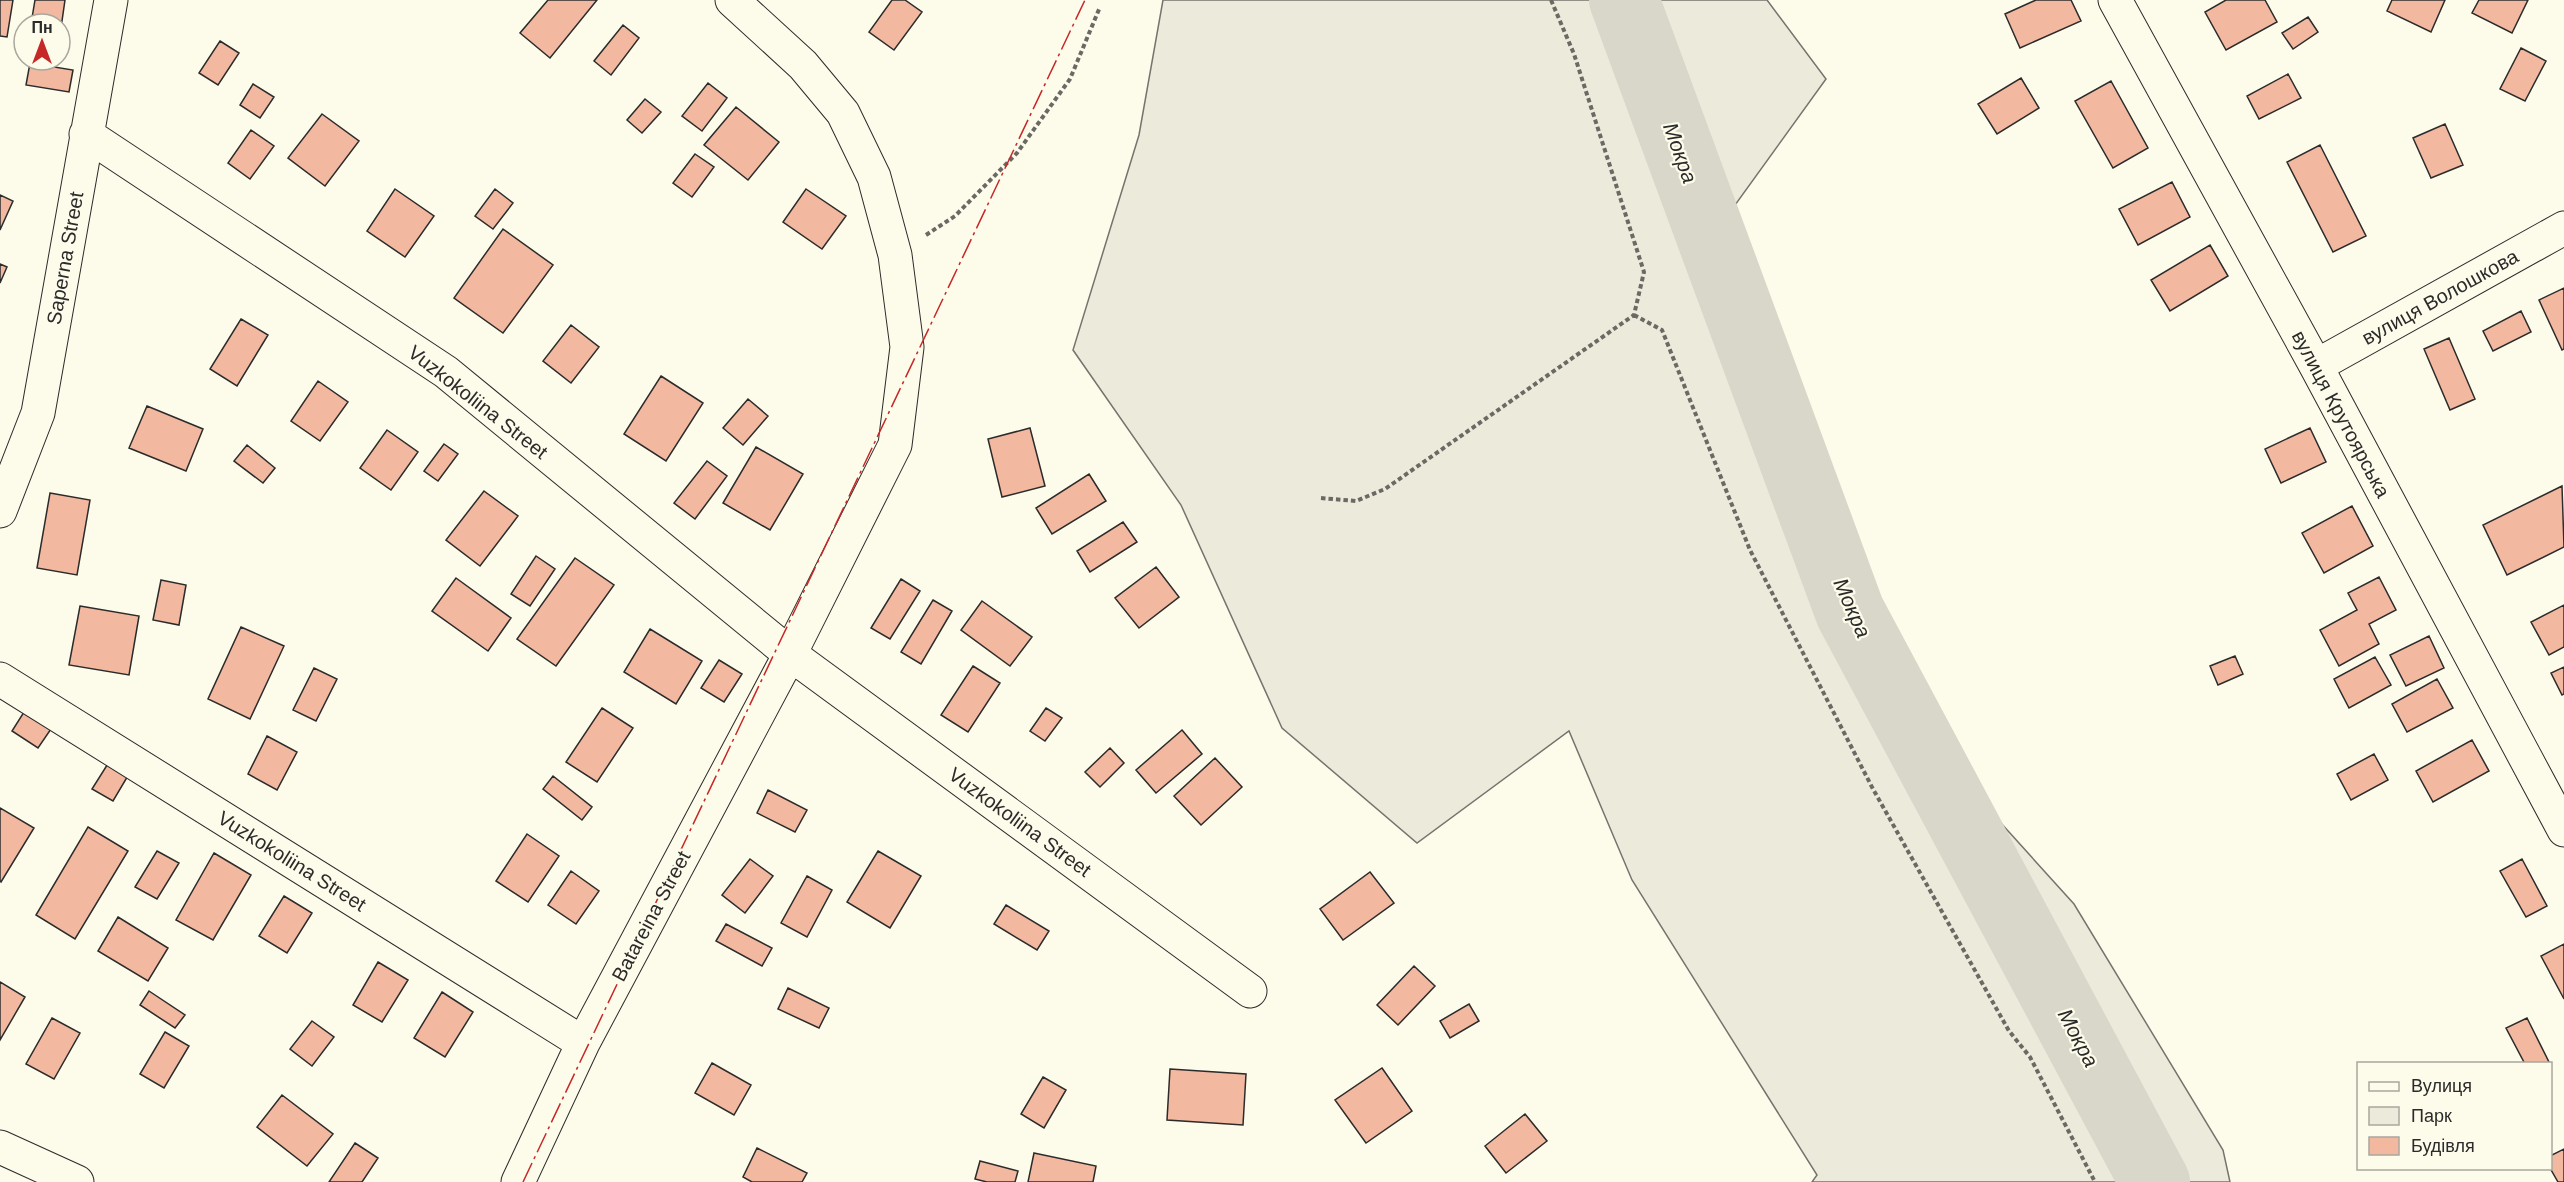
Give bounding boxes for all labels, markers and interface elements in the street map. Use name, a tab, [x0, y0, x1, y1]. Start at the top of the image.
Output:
north arrow	[12, 12, 72, 72]
text: Пн	[31, 19, 53, 36]
water label: Мокра	[1659, 120, 1702, 186]
street label: Saperna Street	[42, 189, 88, 326]
street label: вулиця Волошкова	[2358, 245, 2523, 349]
street label: вулиця Крутоярська	[2288, 327, 2395, 502]
street label: Vuzkokoliina Street	[404, 341, 552, 463]
water label: Мокра	[1829, 575, 1876, 641]
street label: Vuzkokoliina Street	[945, 763, 1096, 881]
street label: Vuzkokoliina Street	[214, 807, 370, 916]
street label: Batareina Street	[607, 847, 695, 985]
water label: Мокра	[2054, 1005, 2103, 1071]
legend	[2357, 1062, 2552, 1170]
text: Вулиця	[2411, 1076, 2472, 1096]
text: Парк	[2411, 1106, 2452, 1126]
text: Будівля	[2411, 1136, 2475, 1156]

